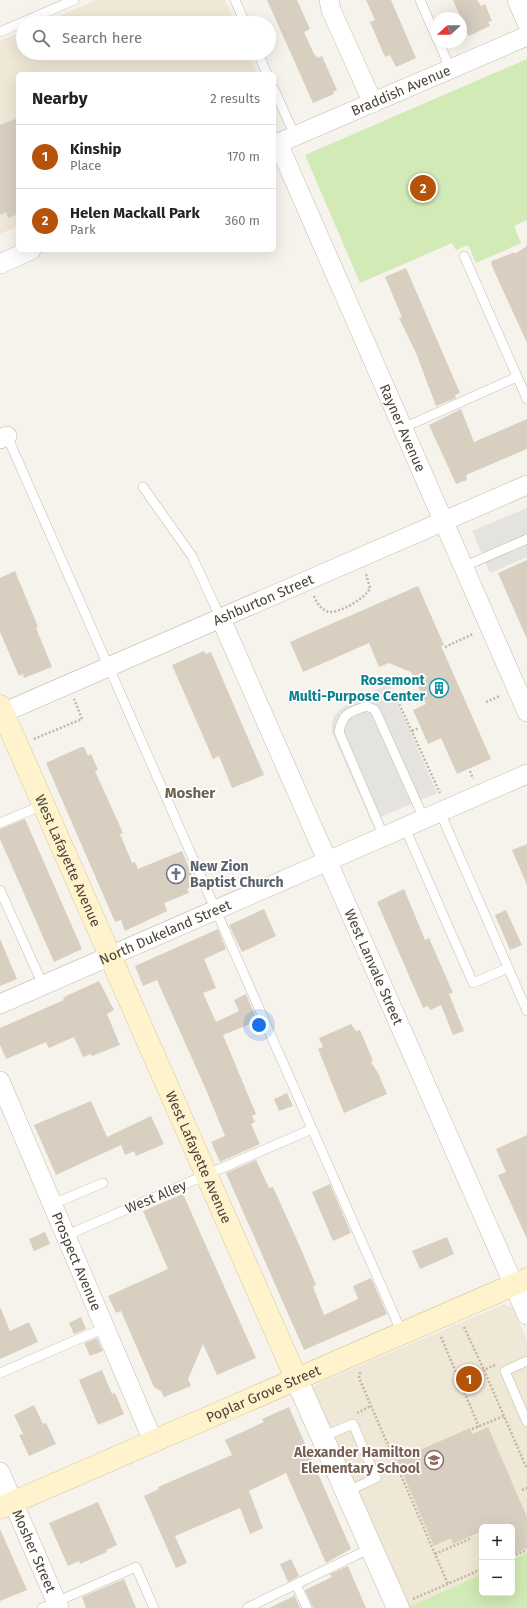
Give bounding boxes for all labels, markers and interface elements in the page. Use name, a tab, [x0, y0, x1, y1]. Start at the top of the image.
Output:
north arrow	[431, 12, 467, 48]
search box	[16, 16, 276, 60]
icon: search	[30, 27, 52, 49]
text: Search here	[62, 29, 142, 47]
street label: Braddish Avenue	[348, 61, 453, 119]
text: Nearby	[32, 88, 87, 109]
text: 2 results	[210, 91, 260, 106]
text: Kinship	[70, 140, 121, 158]
text: 1	[42, 149, 48, 164]
text: 170 m	[227, 149, 260, 164]
text: Place	[70, 158, 101, 173]
pin: 2	[410, 173, 436, 203]
text: Helen Mackall Park	[70, 204, 200, 222]
text: 2	[42, 213, 48, 228]
text: 360 m	[225, 213, 260, 228]
text: Park	[70, 222, 96, 237]
street label: Rayner Avenue	[376, 381, 429, 474]
street label: Ashburton Street	[210, 570, 317, 629]
place label: Rosemont Multi-Purpose Center	[289, 672, 426, 705]
building icon: Rosemont Multi-Purpose Center	[428, 677, 450, 699]
district label: Mosher	[165, 784, 216, 802]
street label: West Lafayette Avenue	[32, 792, 105, 930]
place label: New Zion Baptist Church	[190, 858, 283, 891]
church icon: New Zion Baptist Church	[165, 863, 187, 885]
street label: North Dukeland Street	[96, 895, 234, 968]
street label: West Lanvale Street	[341, 906, 407, 1028]
your location	[249, 1015, 269, 1035]
street label: West Lafayette Avenue	[162, 1088, 235, 1226]
street label: West Alley	[123, 1176, 189, 1218]
street label: Prospect Avenue	[48, 1209, 105, 1313]
street label: Poplar Grove Street	[203, 1361, 324, 1426]
pin: 1	[456, 1364, 482, 1394]
place label: Alexander Hamilton Elementary School	[293, 1444, 421, 1477]
school or university icon: Alexander Hamilton Elementary School	[423, 1449, 445, 1471]
street label: Mosher Street	[9, 1507, 60, 1596]
map controls	[479, 1524, 515, 1596]
button: +	[479, 1524, 515, 1560]
button: −	[479, 1560, 515, 1596]

